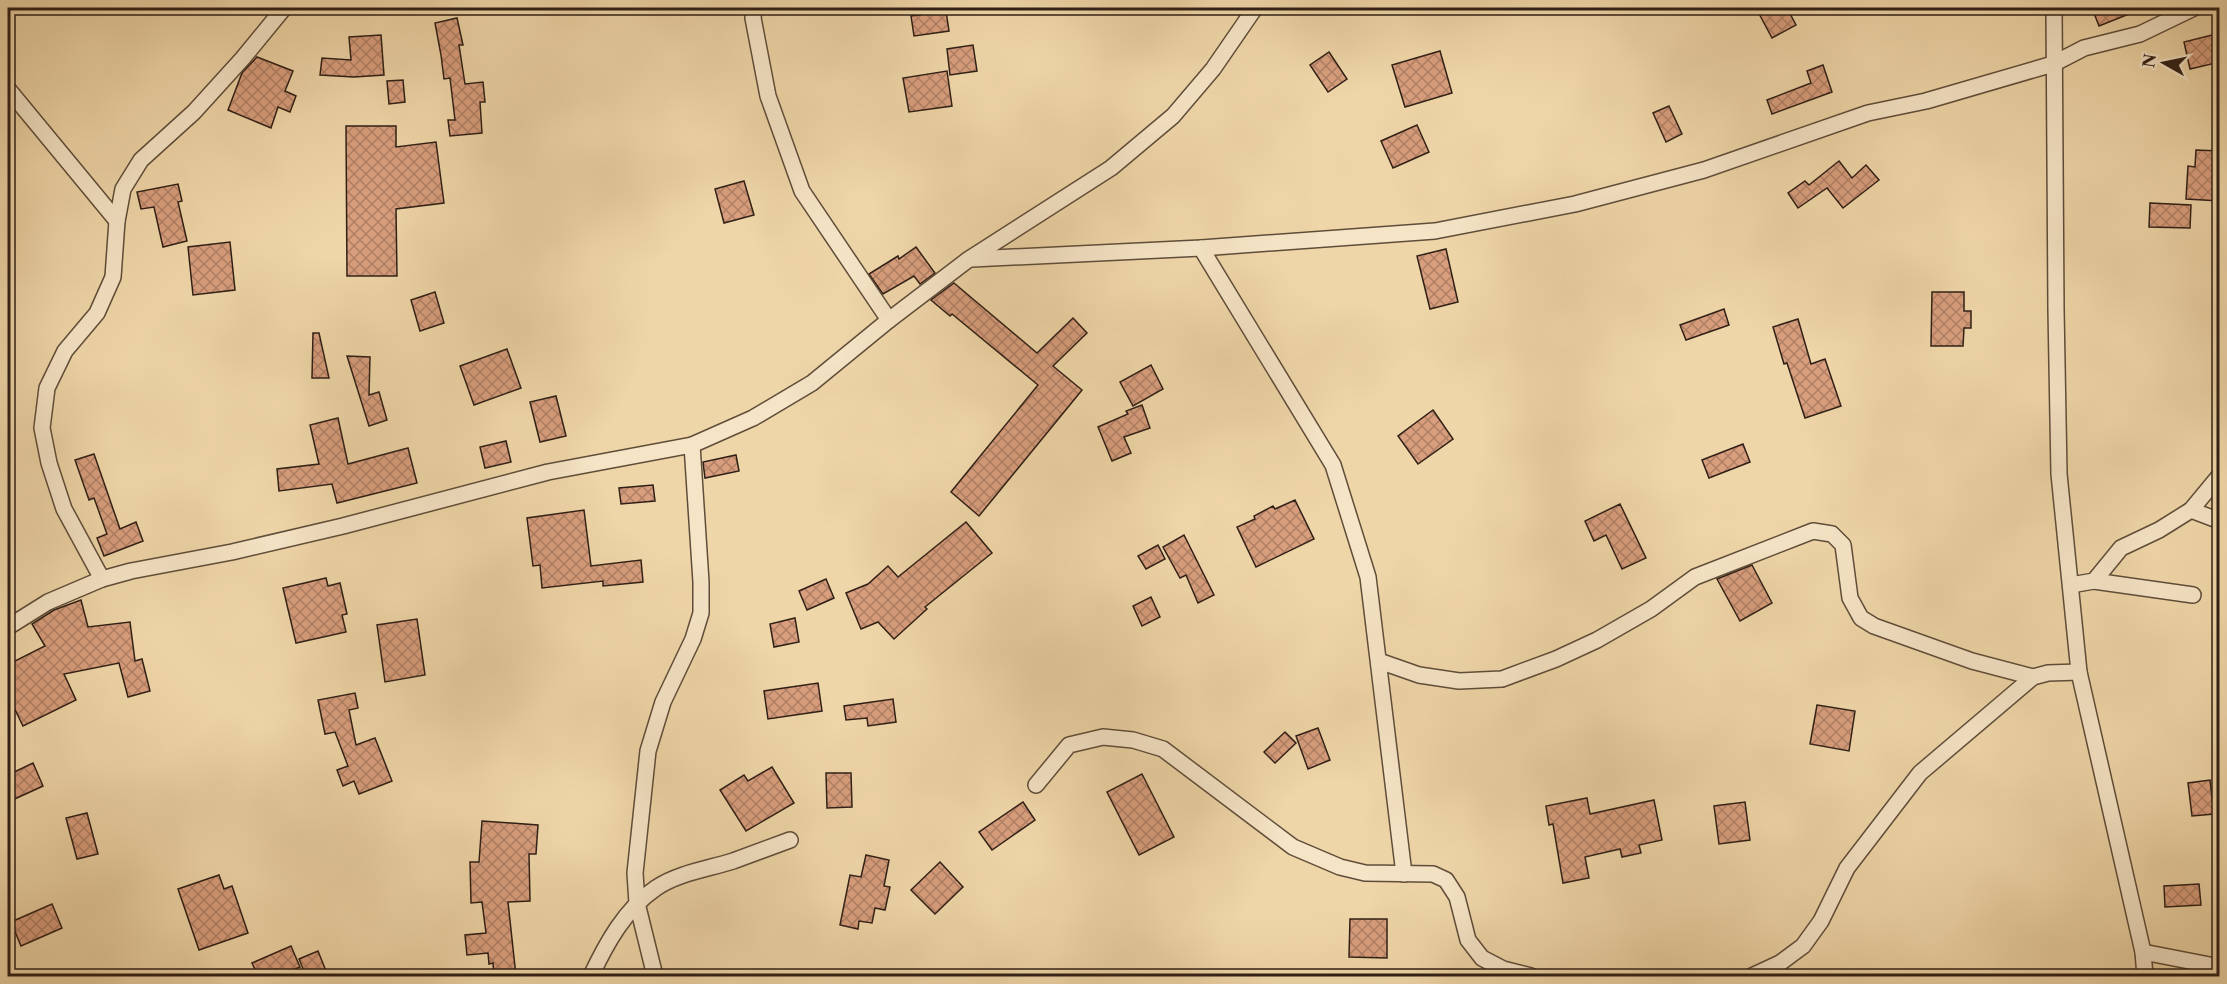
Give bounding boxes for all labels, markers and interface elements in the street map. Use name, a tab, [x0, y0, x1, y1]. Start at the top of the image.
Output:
north arrow	[2134, 33, 2194, 93]
text: N	[2138, 52, 2160, 69]

